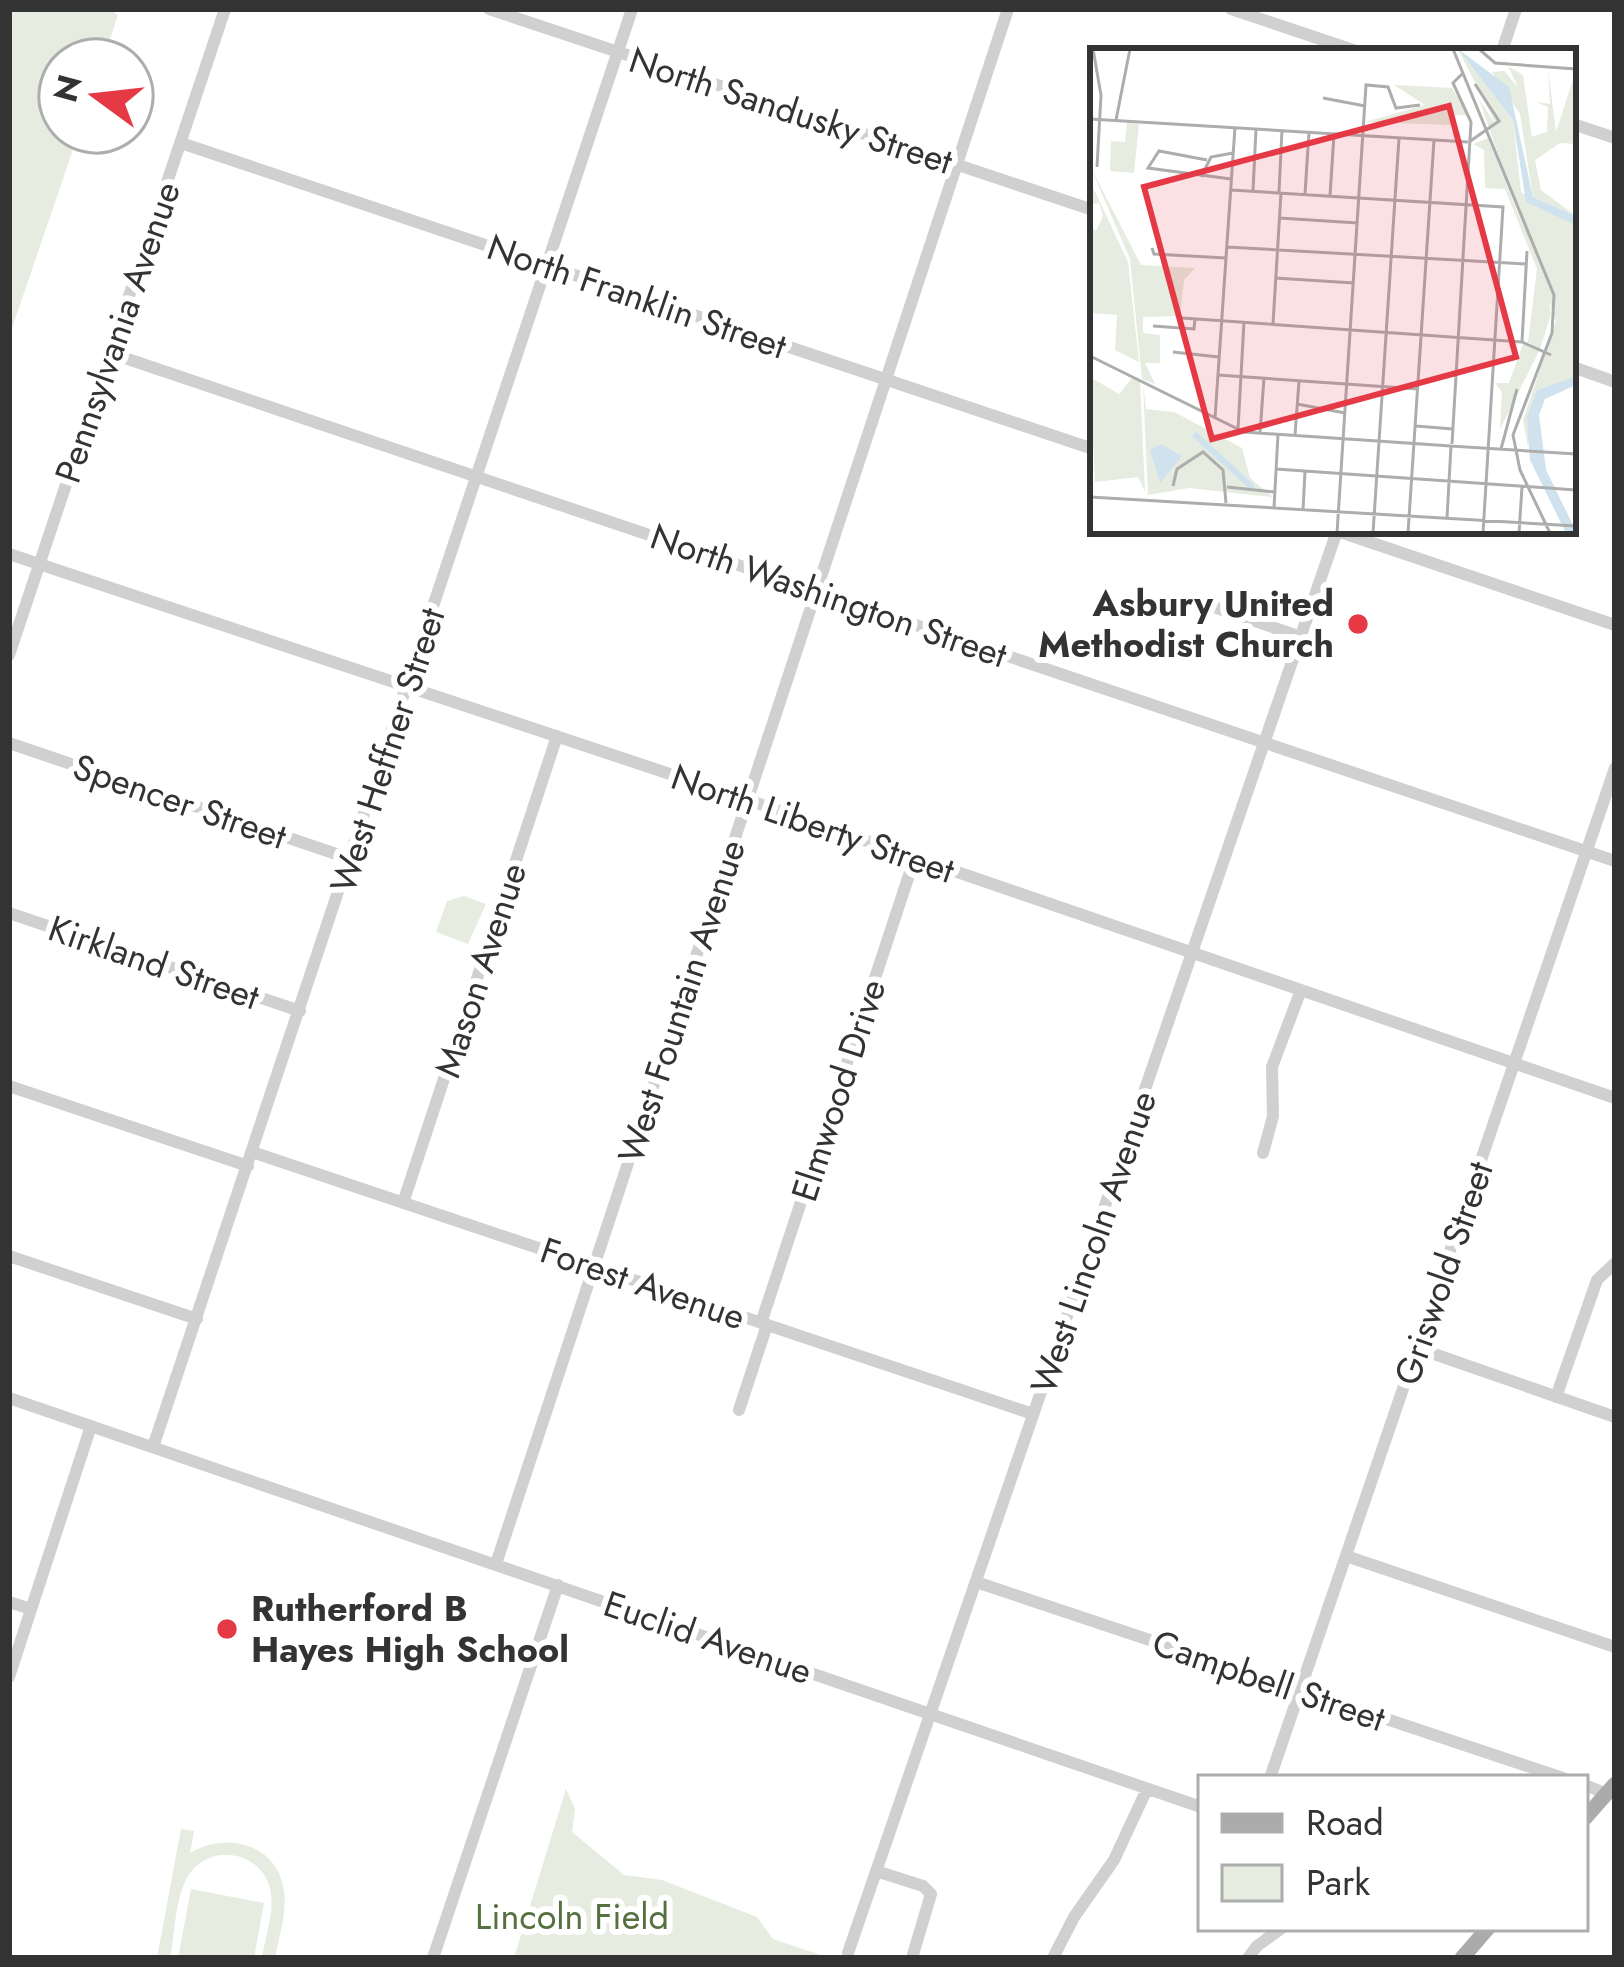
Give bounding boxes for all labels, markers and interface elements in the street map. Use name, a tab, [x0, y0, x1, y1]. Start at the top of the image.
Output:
street label: North Sandusky Street	[623, 33, 960, 187]
north arrow	[36, 36, 156, 156]
inset map	[1090, 48, 1576, 534]
text: N	[41, 70, 94, 107]
street label: Pennsylvania Avenue	[41, 175, 193, 489]
street label: North Franklin Street	[480, 220, 794, 372]
street label: North Washington Street	[644, 510, 1014, 681]
place label: Asbury United Methodist Church	[1038, 577, 1334, 670]
street label: West Heffner Street	[316, 601, 458, 899]
marker: Asbury United Methodist Church	[1345, 611, 1371, 637]
street label: Spencer Street	[66, 740, 294, 862]
street label: North Liberty Street	[664, 750, 962, 896]
street label: West Fountain Avenue	[604, 833, 758, 1169]
street label: Mason Avenue	[421, 856, 539, 1084]
street label: Kirkland Street	[42, 902, 267, 1022]
street label: Elmwood Drive	[778, 972, 898, 1208]
street label: West Lincoln Avenue	[1017, 1084, 1169, 1400]
street label: Griswold Street	[1380, 1154, 1506, 1392]
street label: Forest Avenue	[534, 1224, 752, 1342]
street label: Euclid Avenue	[597, 1577, 819, 1697]
place label: Rutherford B Hayes High School	[251, 1582, 569, 1675]
marker: Rutherford B Hayes High School	[214, 1616, 240, 1642]
street label: Campbell Street	[1146, 1616, 1393, 1744]
legend	[1198, 1775, 1588, 1931]
text: Road	[1306, 1796, 1384, 1848]
text: Park	[1306, 1856, 1370, 1908]
park label: Lincoln Field	[475, 1890, 669, 1942]

